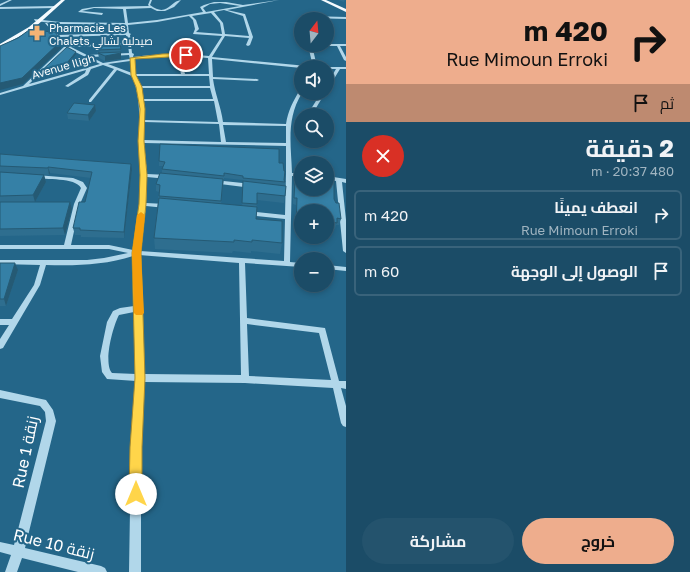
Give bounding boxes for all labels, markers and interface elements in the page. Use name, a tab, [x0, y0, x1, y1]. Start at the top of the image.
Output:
north arrow	[294, 12, 334, 52]
map controls	[294, 12, 334, 292]
text: 420 m	[524, 14, 608, 47]
icon: right	[622, 16, 674, 68]
place label: Pharmacie Les Chalets صيدلية لشالي	[49, 21, 153, 50]
pharmacy icon: Pharmacie Les Chalets صيدلية لشالي	[28, 24, 46, 42]
pin	[169, 38, 203, 72]
icon: arrive	[175, 44, 197, 66]
text: Rue Mimoun Erroki	[446, 48, 608, 70]
street label: Avenue Iligh	[30, 51, 96, 81]
button: sound	[294, 60, 334, 100]
icon: arrive	[630, 92, 652, 114]
text: ثم	[660, 94, 674, 112]
button: search	[294, 108, 334, 148]
text: 2 دقيقة	[586, 133, 674, 162]
button: close	[362, 135, 404, 177]
button: layers	[294, 156, 334, 196]
text: 480 m · 20:37	[591, 163, 674, 179]
text: انعطف يمينًا	[554, 198, 638, 216]
button: +	[294, 204, 334, 244]
icon: right	[650, 204, 672, 226]
text: 420 m	[364, 206, 408, 224]
text: Rue Mimoun Erroki	[521, 222, 638, 238]
button: −	[294, 252, 334, 292]
icon: arrive	[650, 260, 672, 282]
text: 60 m	[364, 262, 399, 280]
text: الوصول إلى الوجهة	[511, 262, 638, 280]
street label: Rue 1 زنقة	[8, 414, 42, 490]
position arrow	[115, 473, 157, 515]
button: مشاركة	[362, 518, 514, 564]
button: خروج	[522, 518, 674, 564]
street label: Rue 10 زنقة	[11, 524, 97, 564]

